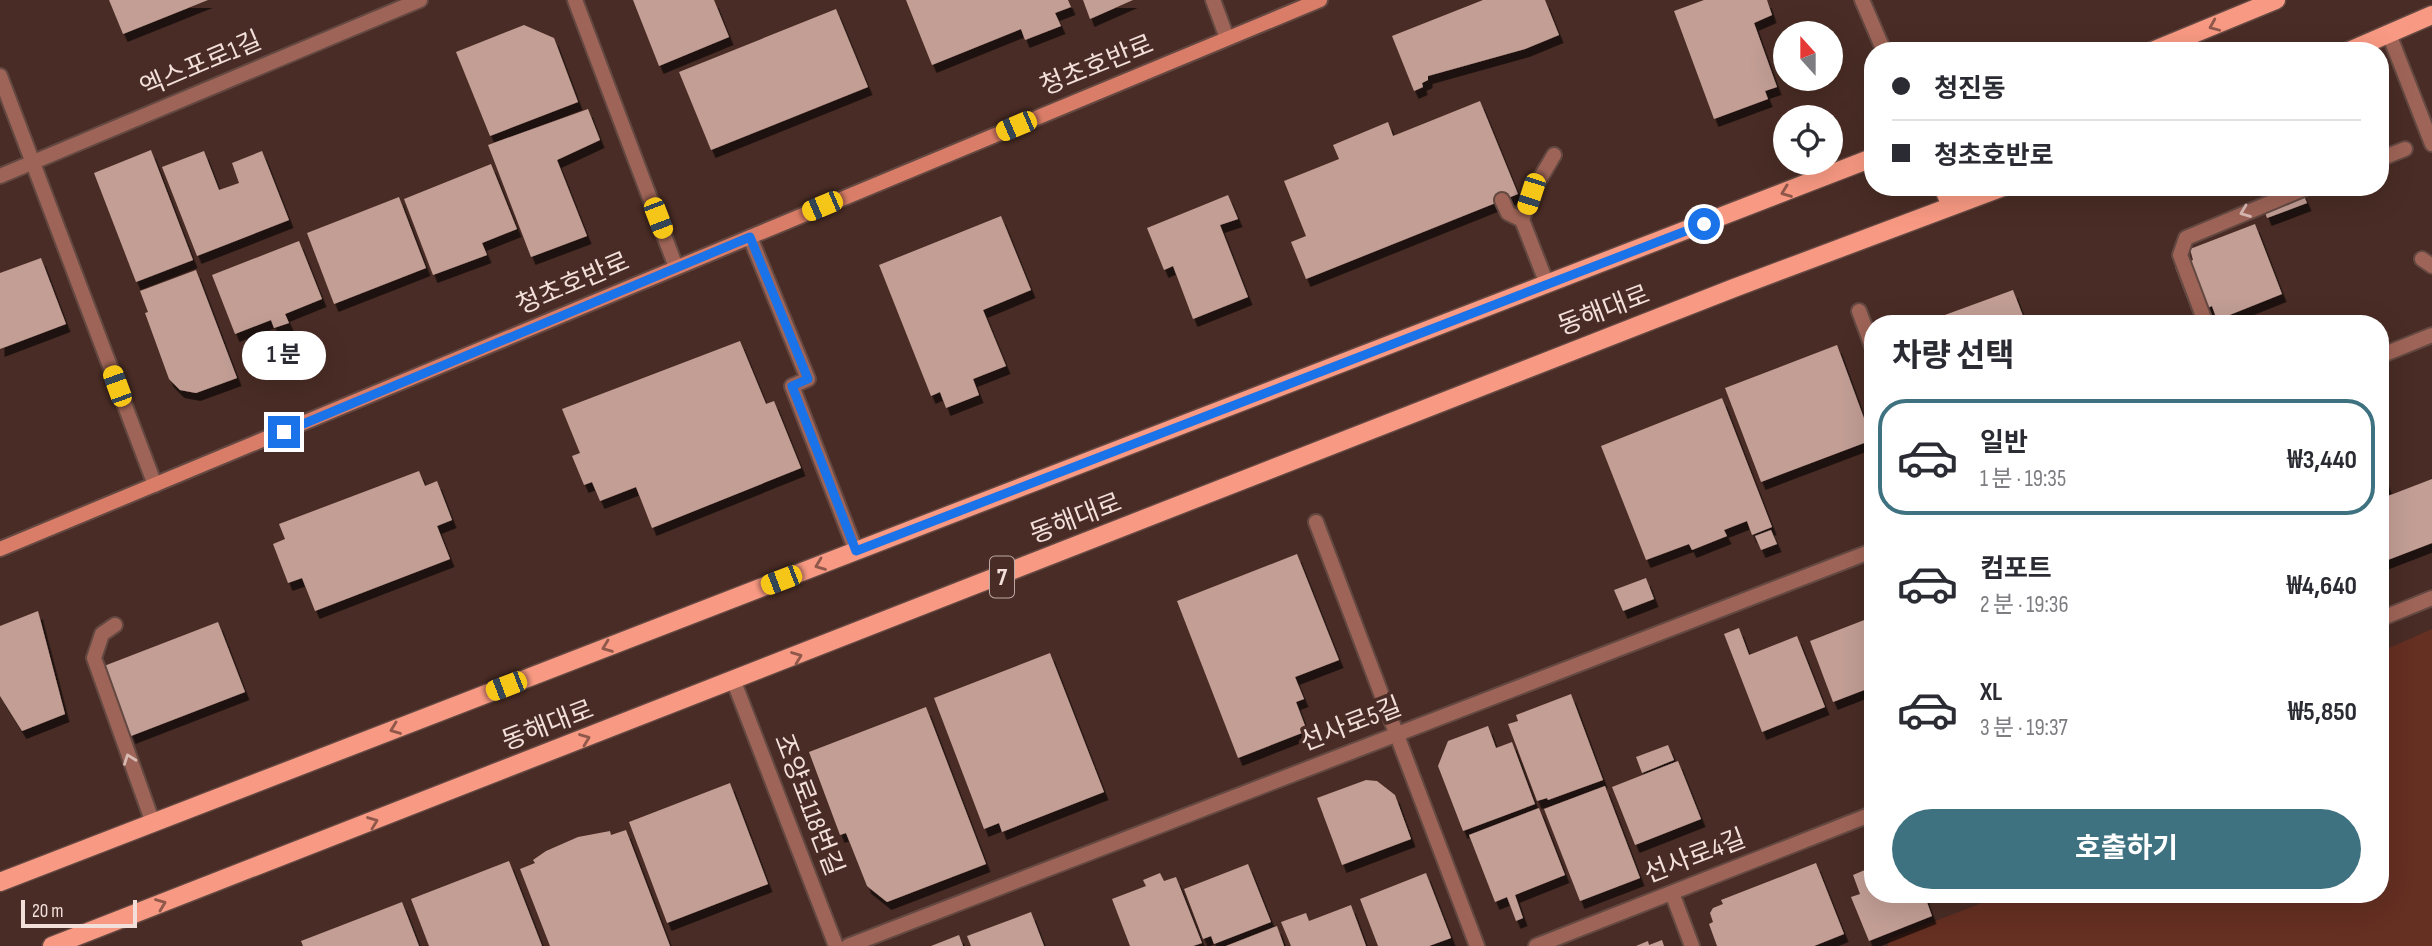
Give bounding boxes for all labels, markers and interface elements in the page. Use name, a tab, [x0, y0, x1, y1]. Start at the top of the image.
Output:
one-way arrow	[2209, 18, 2221, 32]
north arrow	[1773, 21, 1843, 91]
map controls	[1773, 21, 1843, 175]
street label: 엑스포로1길	[136, 26, 266, 104]
street label: 청초호반로	[1036, 29, 1158, 103]
text: 청진동	[1934, 74, 2006, 105]
button: locate	[1773, 105, 1843, 175]
car	[993, 108, 1040, 144]
text: 청초호반로	[1934, 141, 2054, 172]
car	[1515, 171, 1548, 217]
one-way arrow	[1780, 183, 1792, 197]
car	[799, 188, 846, 224]
car	[641, 195, 676, 241]
one-way arrow	[2239, 204, 2251, 218]
route start	[1688, 208, 1720, 240]
street label: 청초호반로	[512, 246, 634, 322]
street label: 동해대로	[1554, 279, 1654, 343]
callout: 1 분	[242, 330, 326, 380]
text: 차량 선택	[1892, 337, 2015, 376]
text: 1 분	[267, 341, 301, 369]
car	[100, 363, 135, 409]
route end	[268, 416, 300, 448]
icon: car	[1896, 426, 1959, 489]
text: 일반	[1980, 428, 2028, 459]
text: ₩3,440	[2287, 445, 2357, 476]
text: 1 분 · 19:35	[1980, 465, 2066, 493]
street label: 동해대로	[1026, 487, 1126, 551]
icon: car	[1896, 552, 1959, 615]
text: 컴포트	[1980, 554, 2052, 585]
road number: 7	[990, 556, 1014, 598]
one-way arrow	[814, 557, 826, 571]
car	[758, 563, 805, 597]
text: ₩4,640	[2287, 571, 2357, 602]
text: 2 분 · 19:36	[1980, 591, 2068, 619]
one-way arrow	[602, 639, 614, 653]
one-way arrow	[791, 651, 803, 665]
car	[483, 669, 530, 703]
text: XL	[1980, 677, 2002, 708]
icon: car	[1896, 678, 1959, 741]
street label: 선사로5길	[1296, 692, 1406, 758]
street label: 동해대로	[498, 694, 598, 758]
text: ₩5,850	[2288, 697, 2357, 728]
text: 3 분 · 19:37	[1980, 714, 2068, 742]
one-way arrow	[390, 721, 402, 735]
street label: 조양로118번길	[767, 730, 849, 880]
one-way arrow	[579, 734, 591, 748]
one-way arrow	[123, 753, 137, 765]
button: 호출하기	[1892, 809, 2361, 889]
one-way arrow	[366, 816, 378, 830]
street label: 선사로4길	[1640, 823, 1750, 891]
scale bar	[21, 897, 136, 929]
one-way arrow	[154, 898, 166, 912]
text: 20 m	[32, 900, 64, 923]

